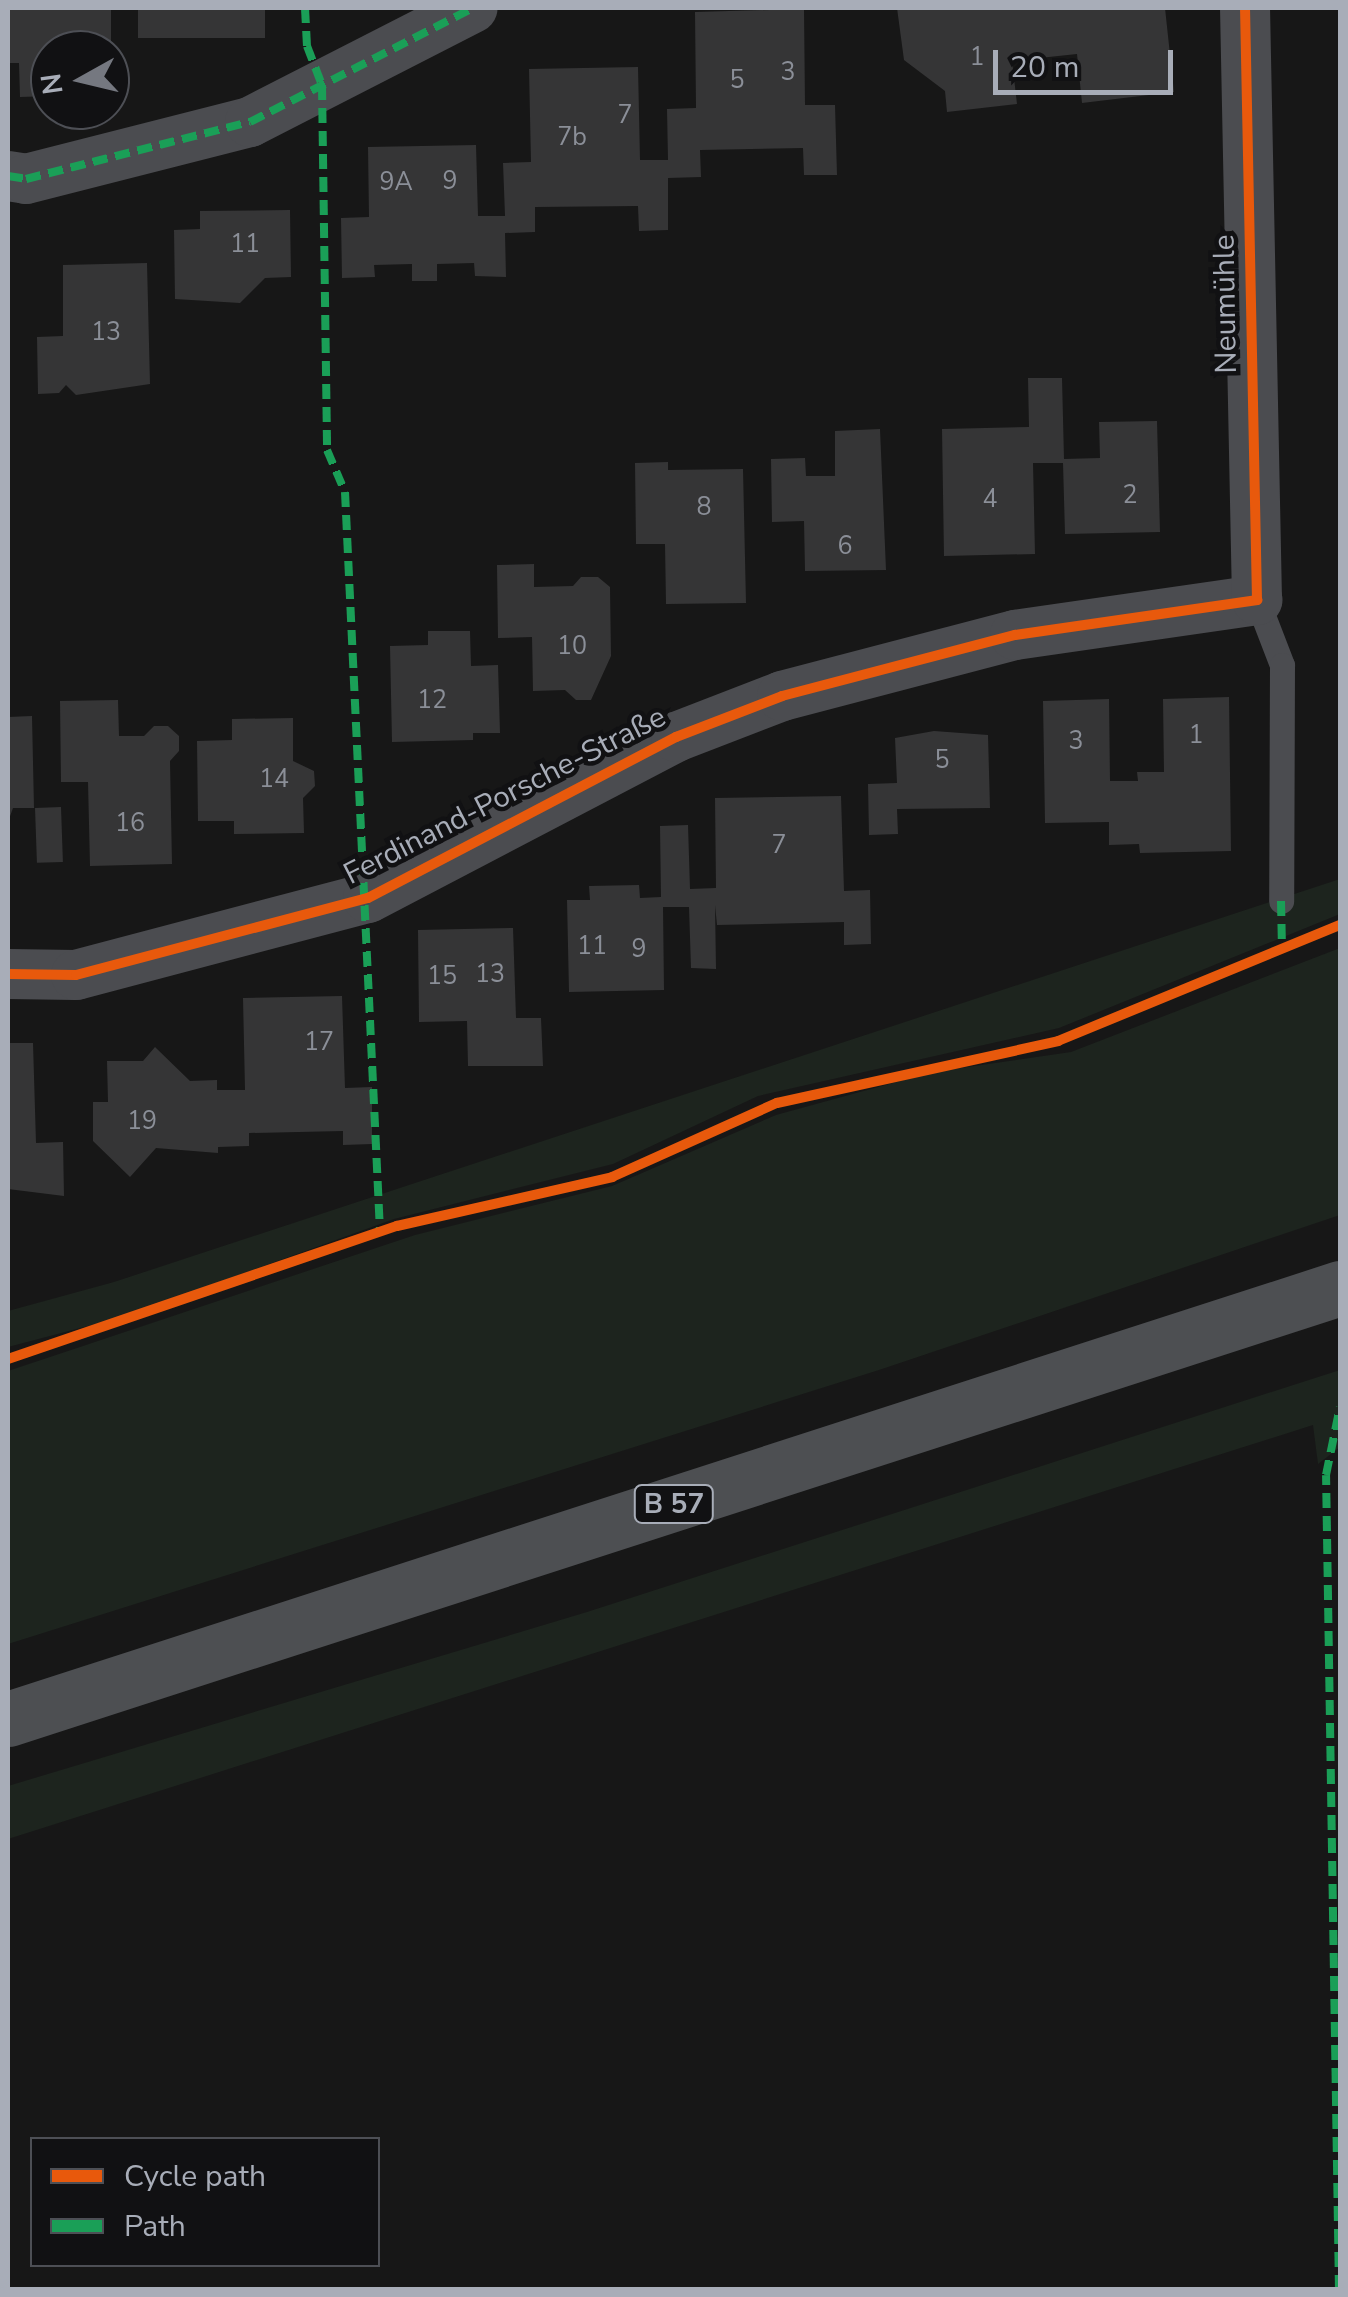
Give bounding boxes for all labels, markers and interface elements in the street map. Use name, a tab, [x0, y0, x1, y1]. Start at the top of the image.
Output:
north arrow	[30, 30, 130, 130]
scale bar	[998, 30, 1178, 92]
house number: 1	[970, 42, 984, 72]
text: 20 m	[1010, 47, 1079, 88]
house number: 3	[781, 57, 795, 87]
house number: 5	[730, 65, 744, 95]
text: N	[32, 71, 73, 97]
house number: 7	[618, 100, 632, 130]
house number: 7b	[557, 122, 587, 152]
house number: 9	[443, 166, 457, 196]
house number: 9A	[379, 167, 413, 197]
house number: 11	[230, 229, 260, 259]
street label: Neumühle	[1207, 234, 1245, 374]
house number: 13	[91, 317, 121, 347]
house number: 2	[1123, 480, 1137, 510]
house number: 4	[983, 484, 997, 514]
house number: 8	[697, 492, 711, 522]
house number: 6	[838, 531, 852, 561]
house number: 10	[557, 631, 587, 661]
house number: 12	[417, 685, 447, 715]
street label: Ferdinand-Porsche-Straße	[338, 699, 672, 893]
house number: 1	[1189, 720, 1203, 750]
house number: 3	[1069, 726, 1083, 756]
house number: 5	[935, 745, 949, 775]
house number: 14	[259, 764, 289, 794]
house number: 16	[115, 808, 145, 838]
house number: 7	[772, 830, 786, 860]
house number: 11	[577, 931, 607, 961]
house number: 9	[632, 934, 646, 964]
house number: 13	[475, 959, 505, 989]
house number: 15	[427, 961, 457, 991]
house number: 17	[304, 1027, 334, 1057]
house number: 19	[127, 1106, 157, 1136]
road number: B 57	[632, 1481, 716, 1527]
legend	[30, 2137, 380, 2267]
text: Cycle path	[124, 2156, 266, 2197]
text: Path	[124, 2206, 186, 2247]

